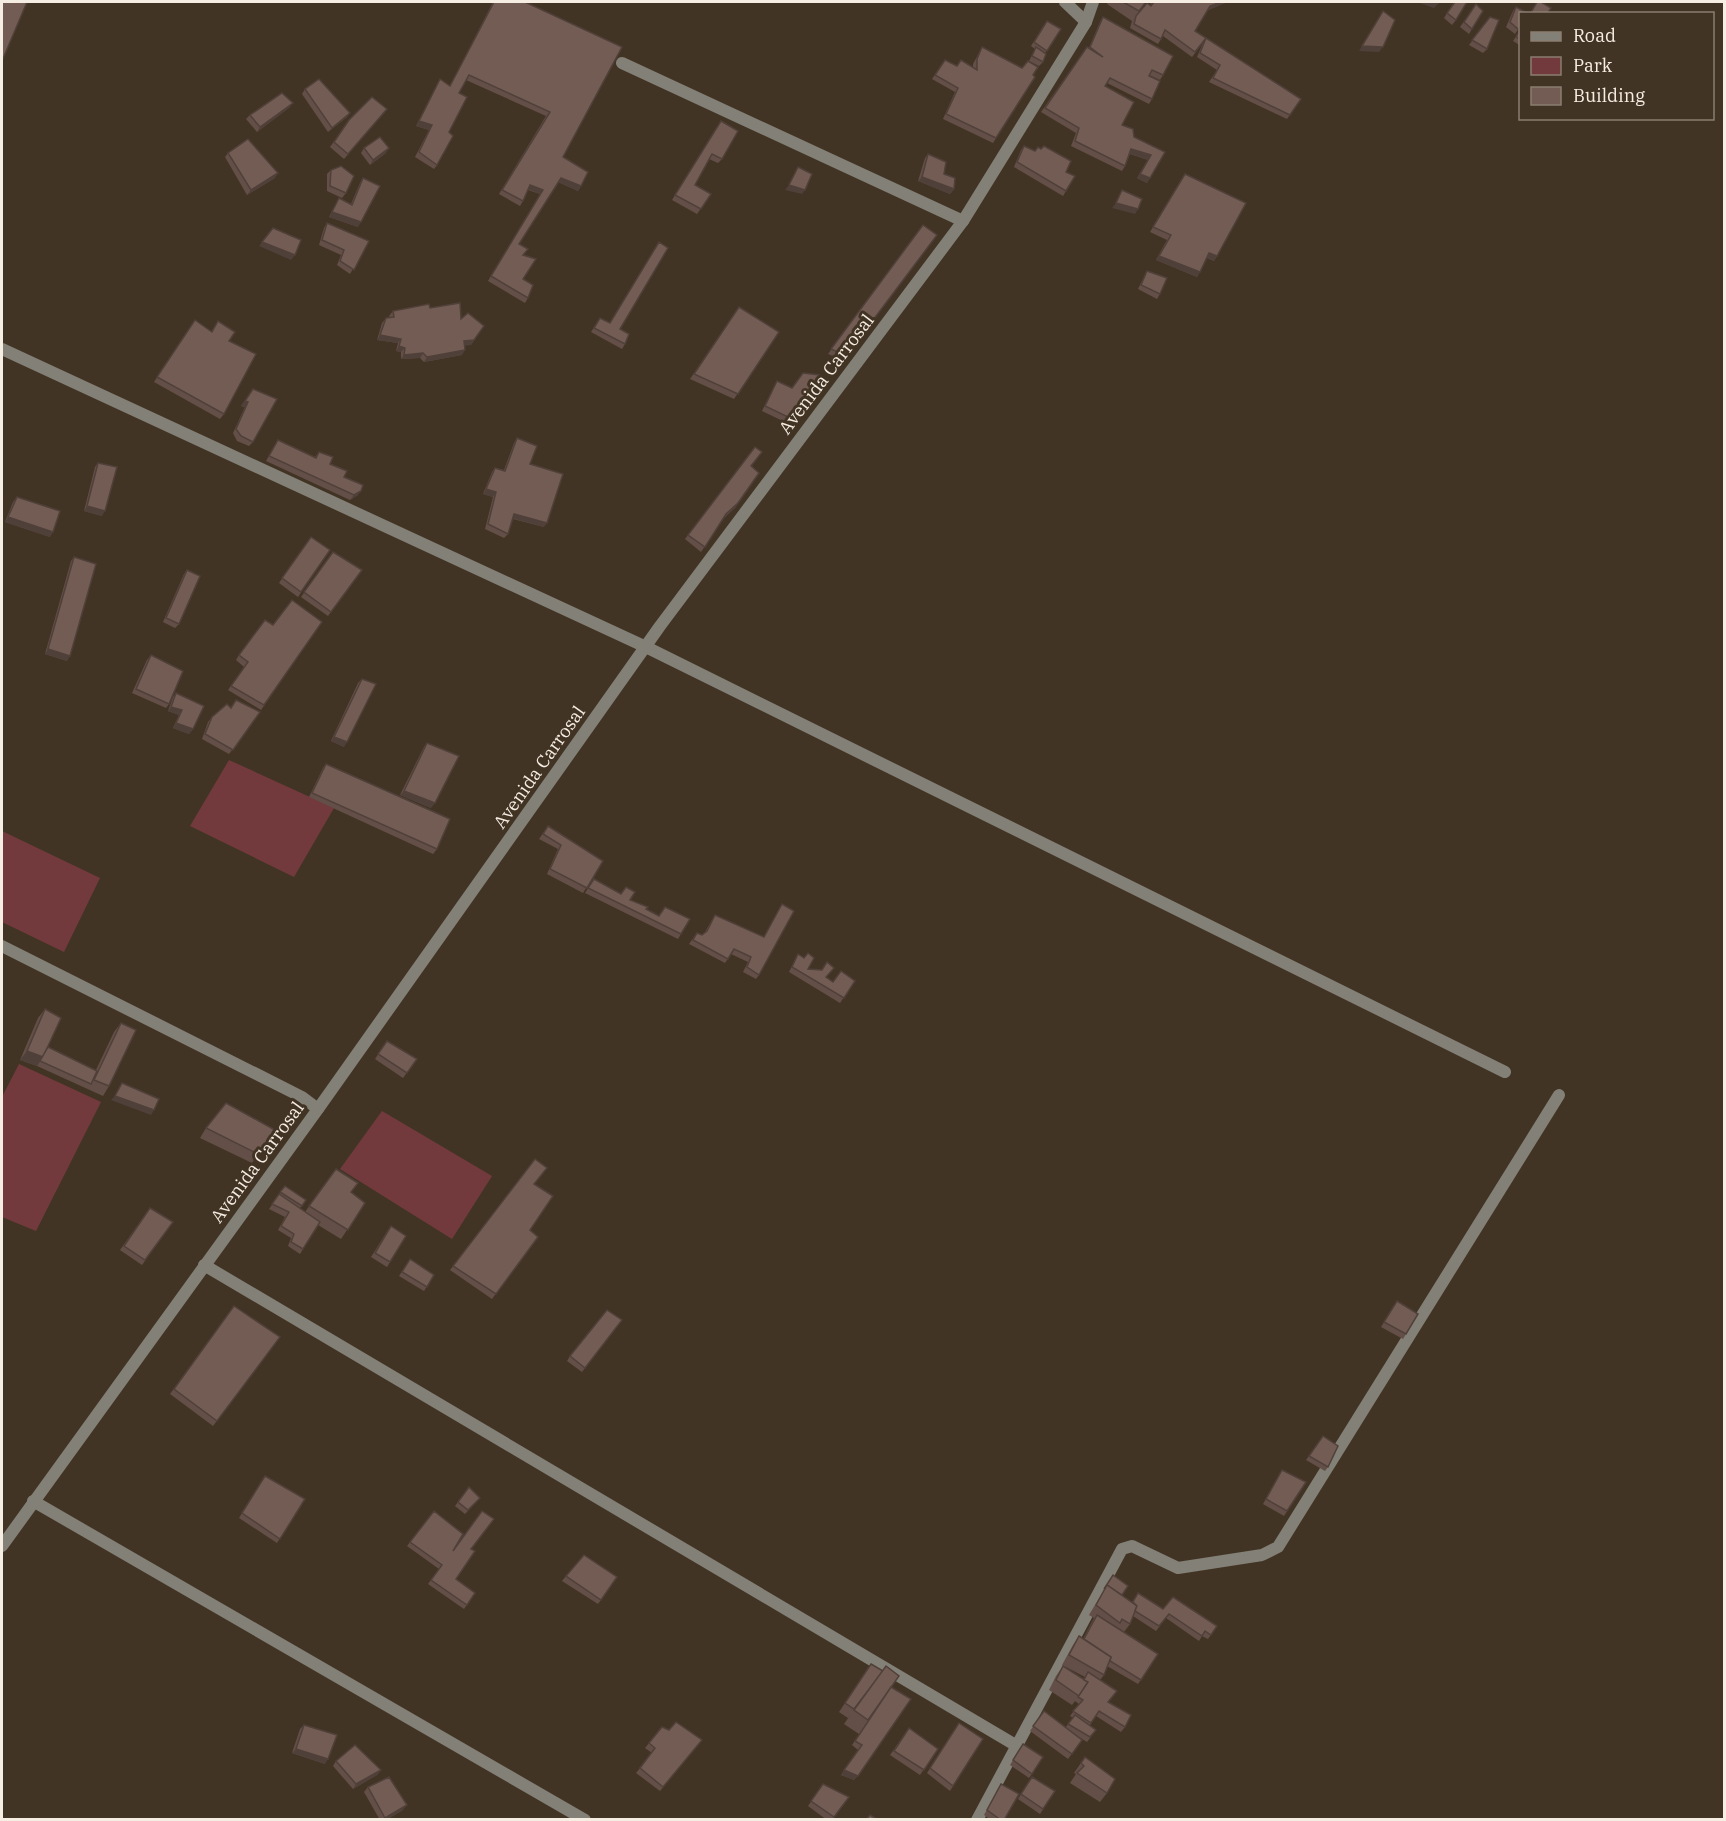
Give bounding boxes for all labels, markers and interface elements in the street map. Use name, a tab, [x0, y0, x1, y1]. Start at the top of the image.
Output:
legend	[1519, 12, 1714, 120]
text: Road	[1573, 24, 1616, 47]
text: Park	[1573, 54, 1613, 77]
text: Building	[1573, 84, 1645, 107]
street label: Avenida Carrosal	[773, 309, 879, 439]
street label: Avenida Carrosal	[488, 701, 590, 833]
street label: Avenida Carrosal	[205, 1097, 309, 1227]

